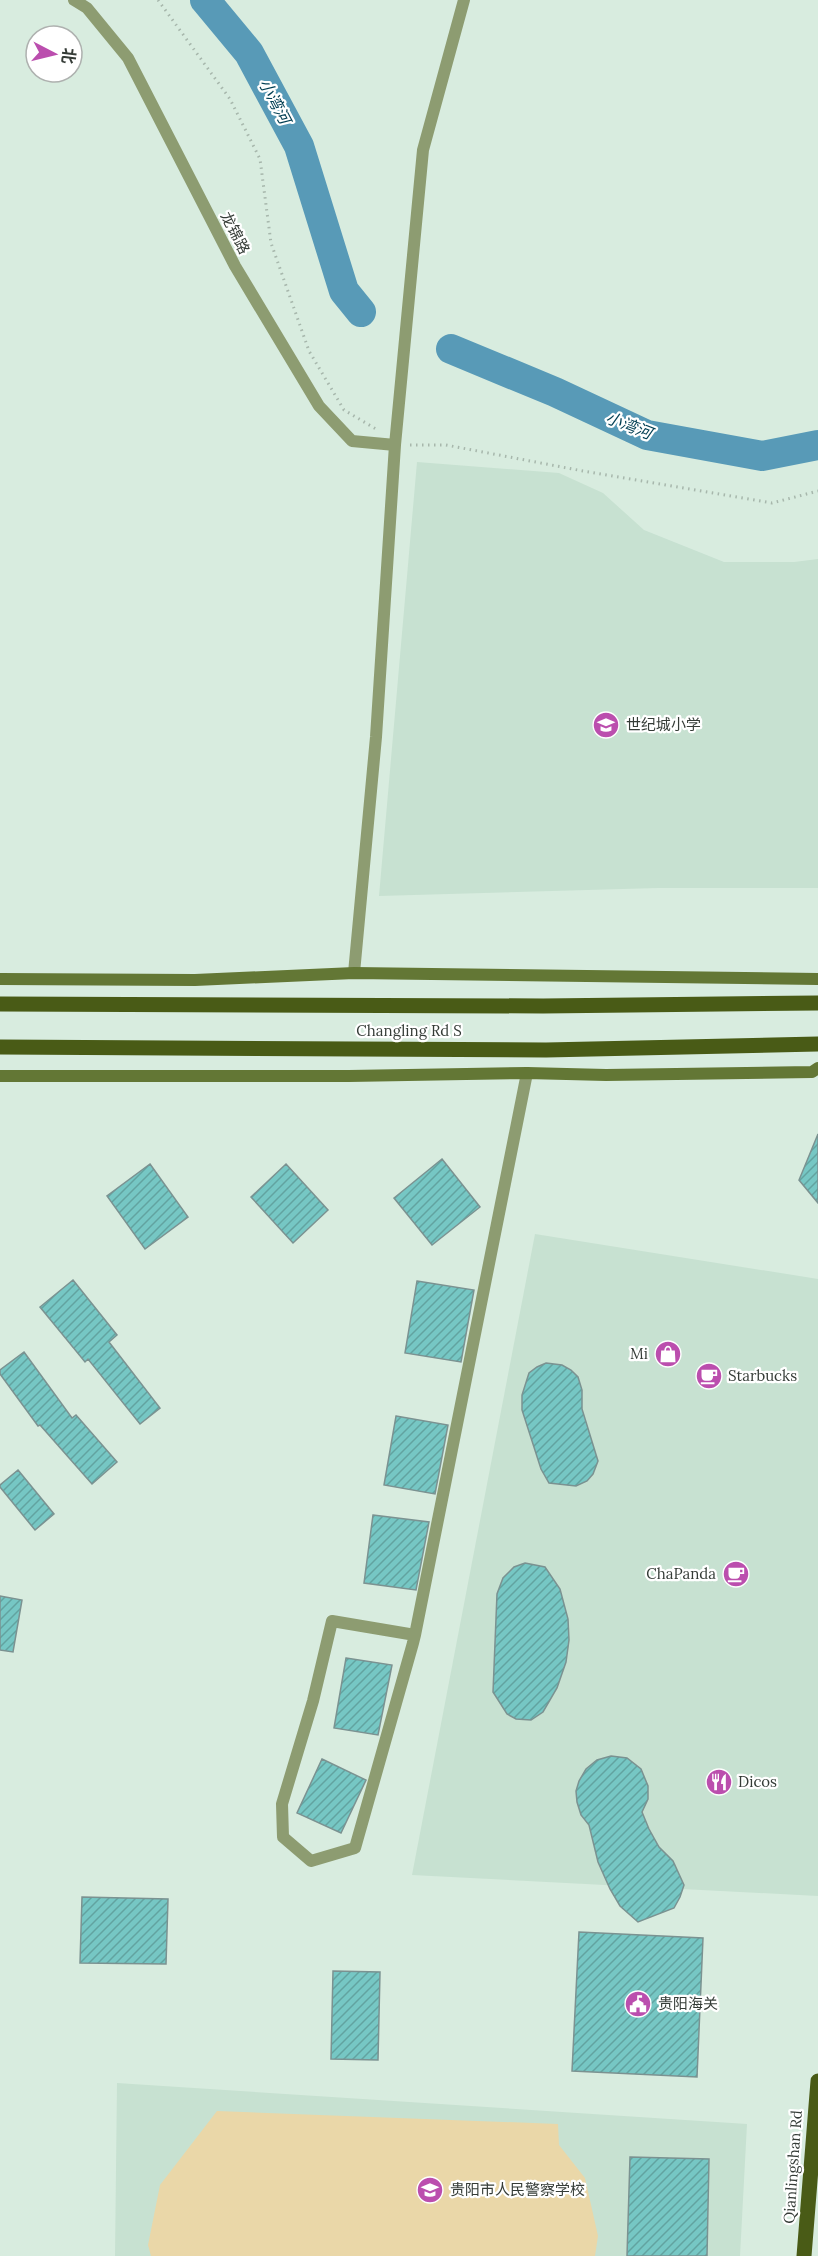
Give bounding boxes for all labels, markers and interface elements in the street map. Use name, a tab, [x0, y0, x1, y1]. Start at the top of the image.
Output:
north arrow	[24, 24, 84, 84]
text: 北	[58, 47, 80, 65]
water label: 小湾河	[255, 75, 297, 130]
street label: 龙锦路	[217, 208, 254, 257]
water label: 小湾河	[603, 407, 658, 444]
school or university icon: 世纪城小学	[591, 710, 621, 740]
place label: 世纪城小学	[626, 715, 701, 734]
street label: Changling Rd S	[356, 1021, 462, 1040]
shop icon: Mi	[653, 1339, 683, 1369]
place label: Mi	[630, 1344, 648, 1363]
cafe icon: Starbucks	[694, 1361, 724, 1391]
place label: Starbucks	[728, 1366, 797, 1385]
cafe icon: ChaPanda	[721, 1559, 751, 1589]
place label: ChaPanda	[646, 1564, 716, 1583]
restaurant icon: Dicos	[704, 1767, 734, 1797]
place label: Dicos	[738, 1772, 777, 1791]
public building icon: 贵阳海关	[623, 1989, 653, 2019]
place label: 贵阳海关	[658, 1994, 718, 2013]
street label: Qianlingshan Rd	[779, 2110, 806, 2224]
school or university icon: 贵阳市人民警察学校	[415, 2175, 445, 2205]
place label: 贵阳市人民警察学校	[450, 2180, 585, 2199]

